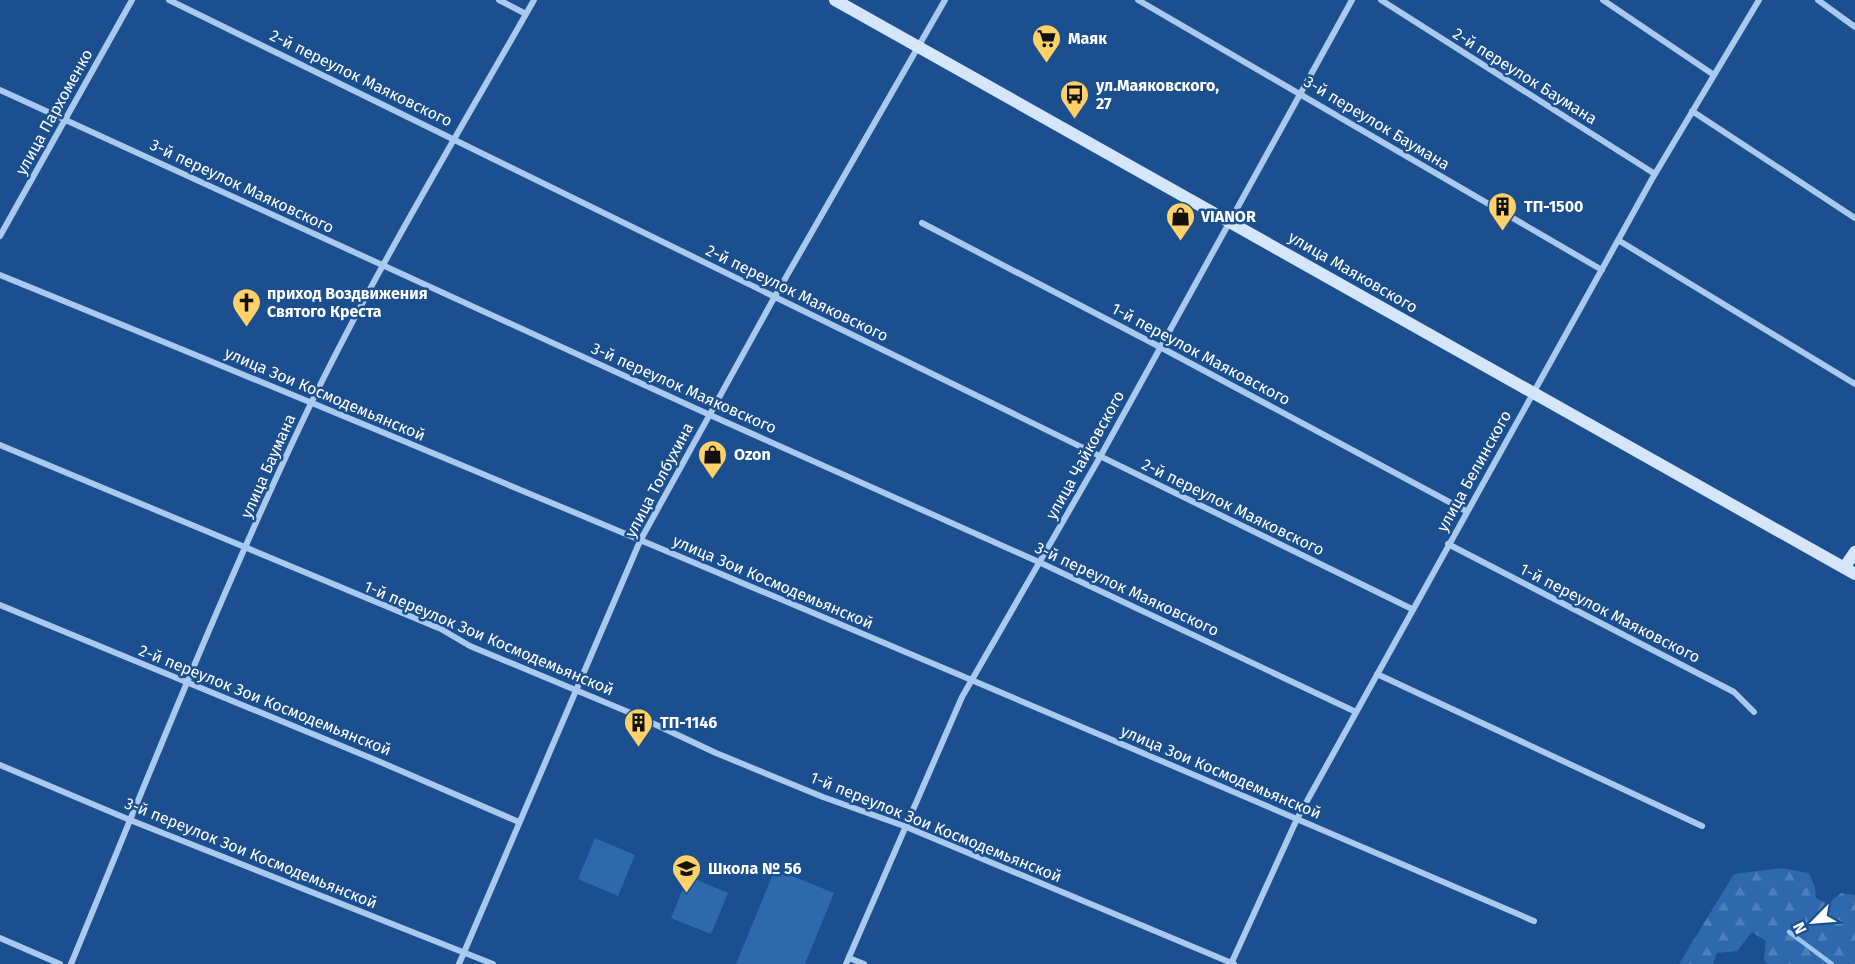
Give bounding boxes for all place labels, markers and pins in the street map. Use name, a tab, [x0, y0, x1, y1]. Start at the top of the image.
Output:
supermarket icon: Маяк	[1031, 22, 1063, 64]
place label: Маяк	[1068, 29, 1107, 48]
place label: ул.Маяковского, 27	[1095, 76, 1219, 113]
bus stop icon: ул.Маяковского, 27	[1059, 78, 1091, 120]
building icon: ТП-1500	[1487, 190, 1519, 232]
place label: ТП-1500	[1524, 197, 1583, 216]
shop icon: VIANOR	[1164, 200, 1196, 242]
place label: VIANOR	[1200, 207, 1256, 226]
place label: приход Воздвижения Святого Креста	[267, 284, 428, 321]
church icon: приход Воздвижения Святого Креста	[230, 286, 262, 328]
shop icon: Ozon	[697, 438, 729, 480]
place label: Ozon	[734, 445, 771, 464]
building icon: ТП-1146	[623, 706, 655, 748]
place label: ТП-1146	[660, 713, 717, 732]
school or university icon: Школа № 56	[671, 852, 703, 894]
place label: Школа № 56	[708, 859, 802, 878]

